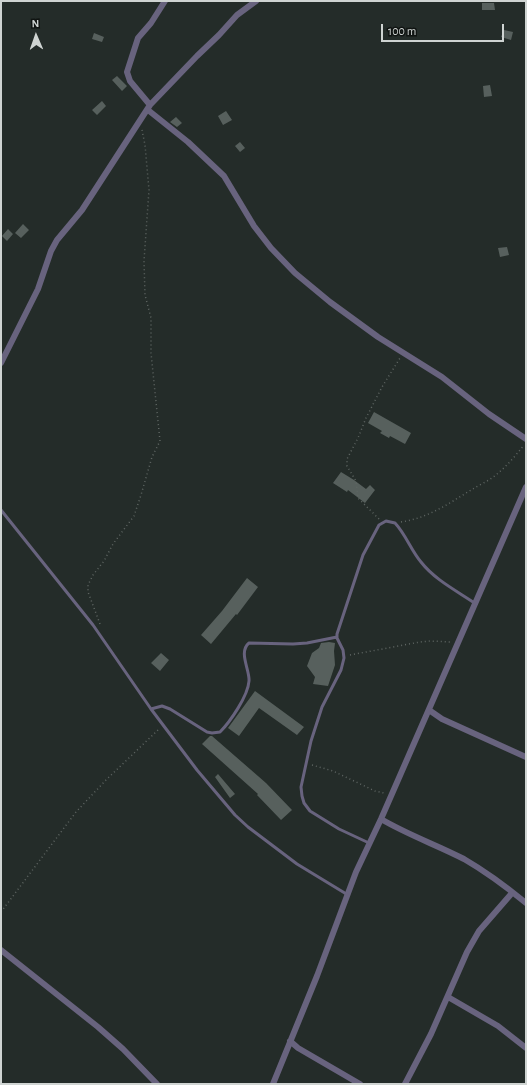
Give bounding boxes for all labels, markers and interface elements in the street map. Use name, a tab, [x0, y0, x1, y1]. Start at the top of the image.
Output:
north arrow	[16, 16, 56, 56]
scale bar	[383, 16, 506, 42]
text: N	[32, 18, 40, 29]
text: 100 m	[388, 25, 416, 37]

